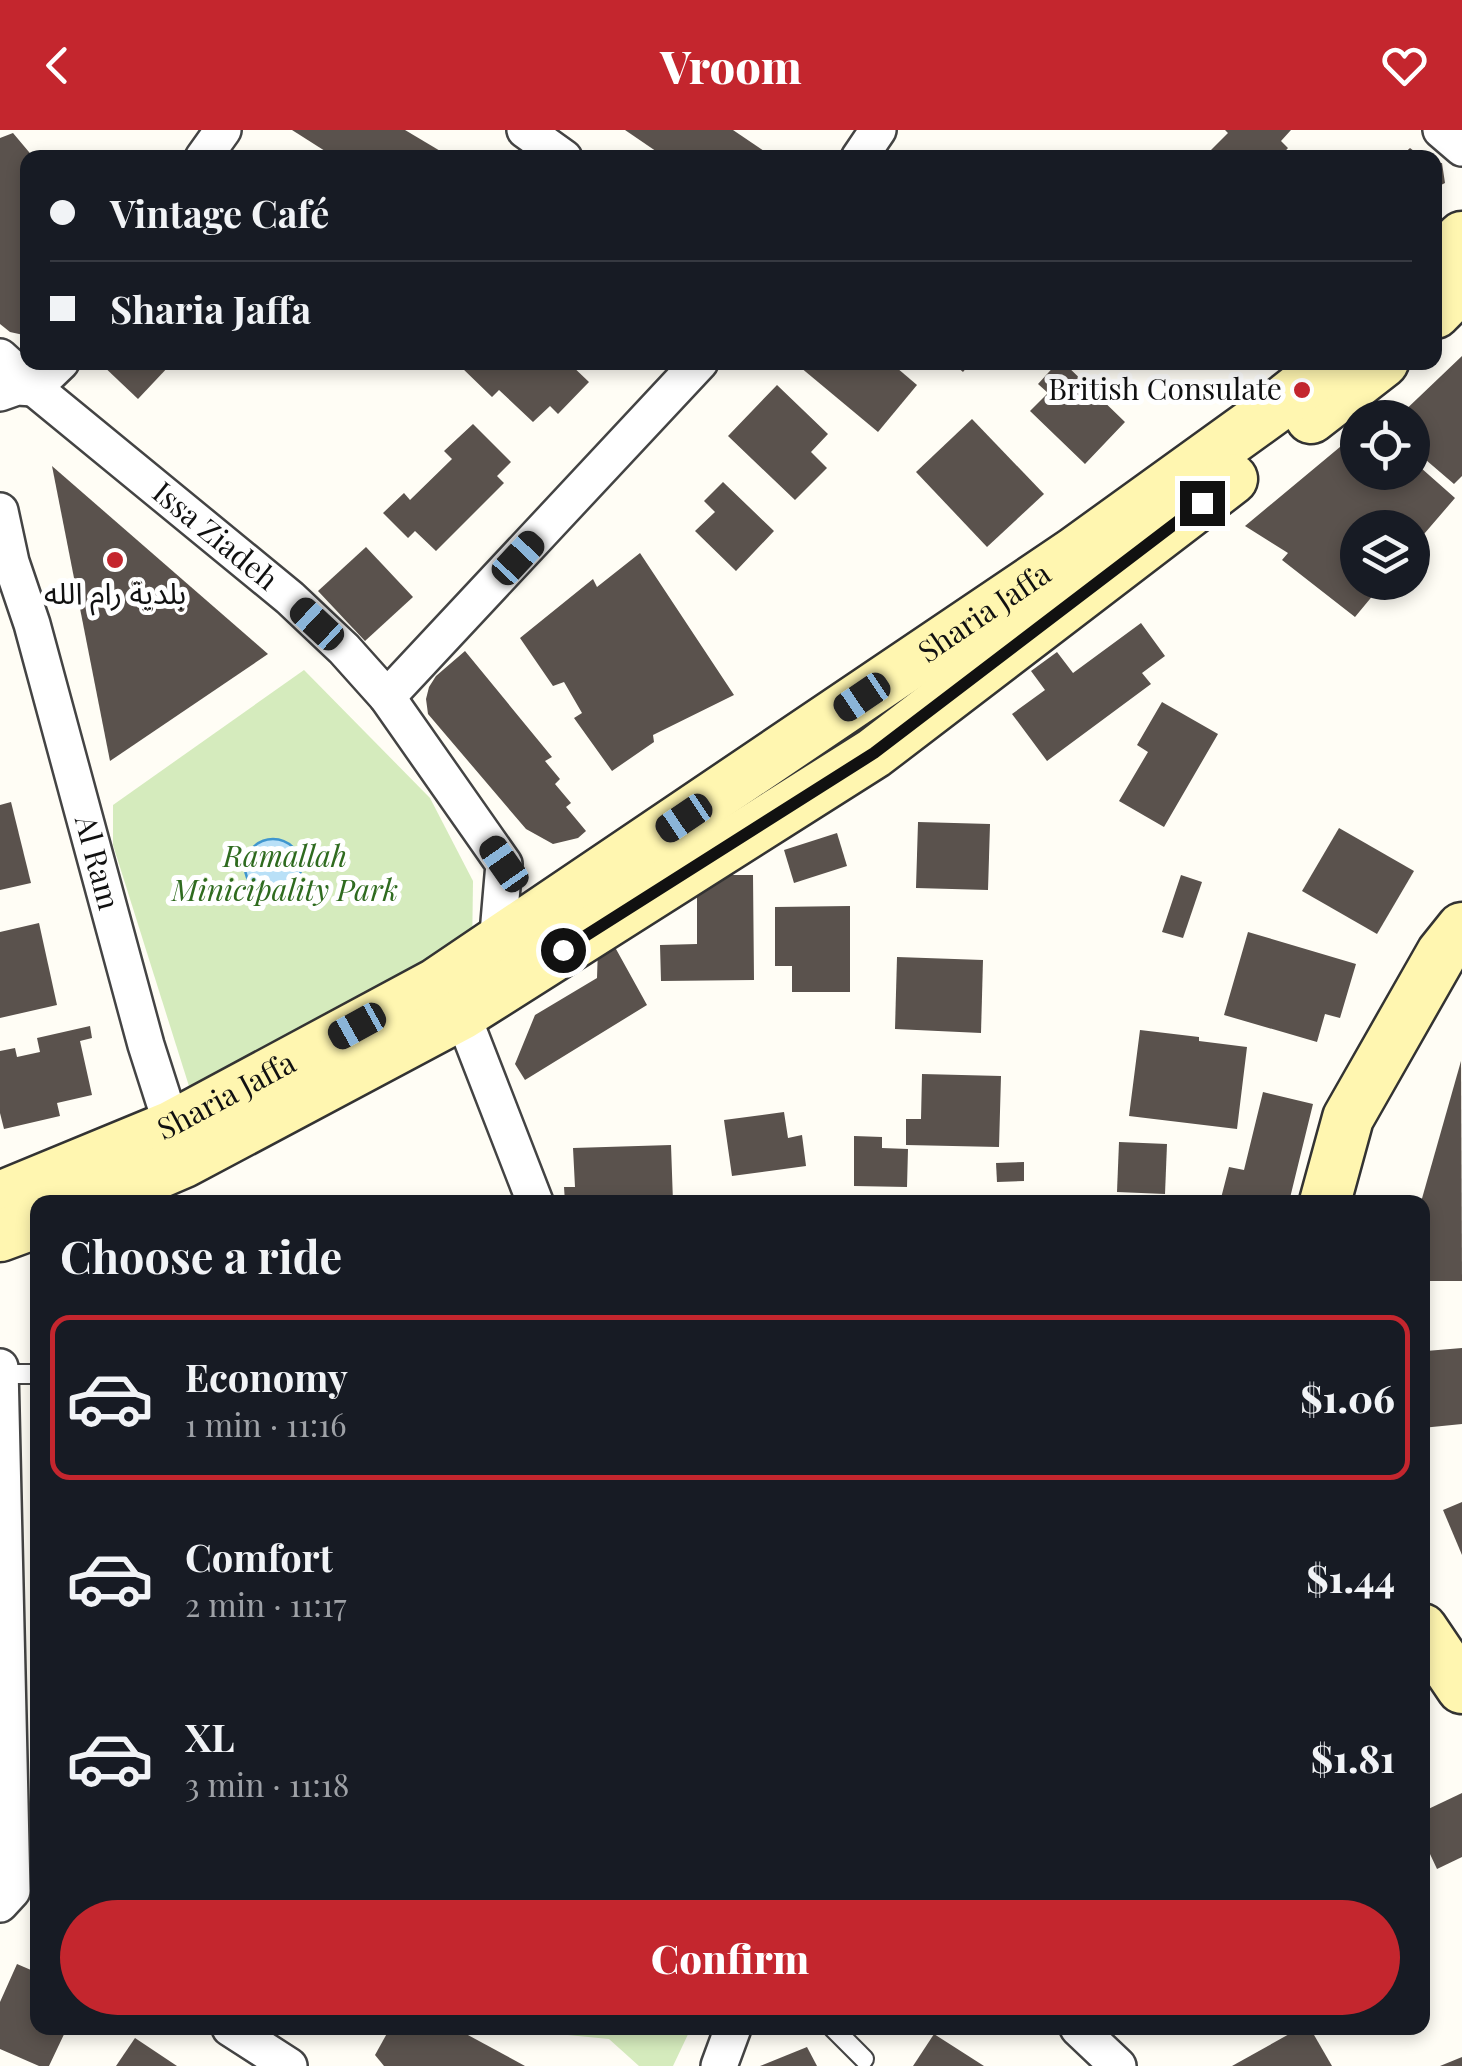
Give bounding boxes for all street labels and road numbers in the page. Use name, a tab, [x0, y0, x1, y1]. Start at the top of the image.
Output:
street label: Issa Ziadeh	[145, 472, 287, 598]
street label: Sharia Jaffa	[910, 553, 1058, 671]
street label: Al Ram	[66, 810, 131, 914]
street label: Sharia Jaffa	[151, 1041, 302, 1148]

